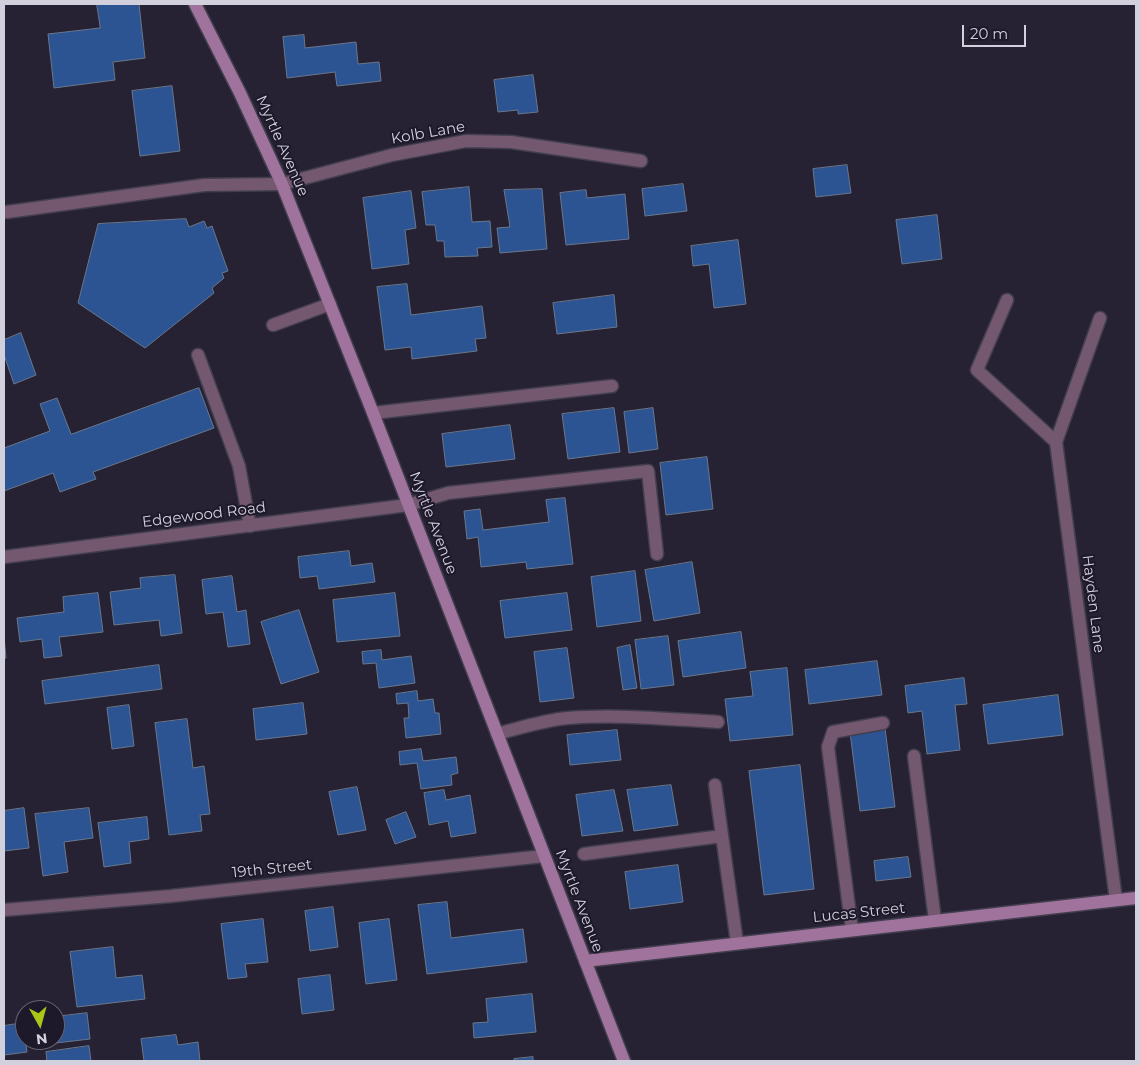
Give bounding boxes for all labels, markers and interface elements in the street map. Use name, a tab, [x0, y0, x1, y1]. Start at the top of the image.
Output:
scale bar	[965, 15, 1029, 47]
text: 20 m	[970, 24, 1008, 43]
street label: Myrtle Avenue	[252, 93, 312, 199]
street label: Kolb Lane	[390, 118, 466, 148]
street label: Myrtle Avenue	[405, 469, 461, 577]
street label: Edgewood Road	[141, 498, 267, 532]
street label: Hayden Lane	[1078, 554, 1108, 654]
street label: Myrtle Avenue	[551, 847, 607, 955]
street label: 19th Street	[231, 856, 313, 882]
street label: Lucas Street	[812, 899, 906, 927]
north arrow	[15, 1000, 65, 1050]
text: N	[35, 1029, 48, 1049]

